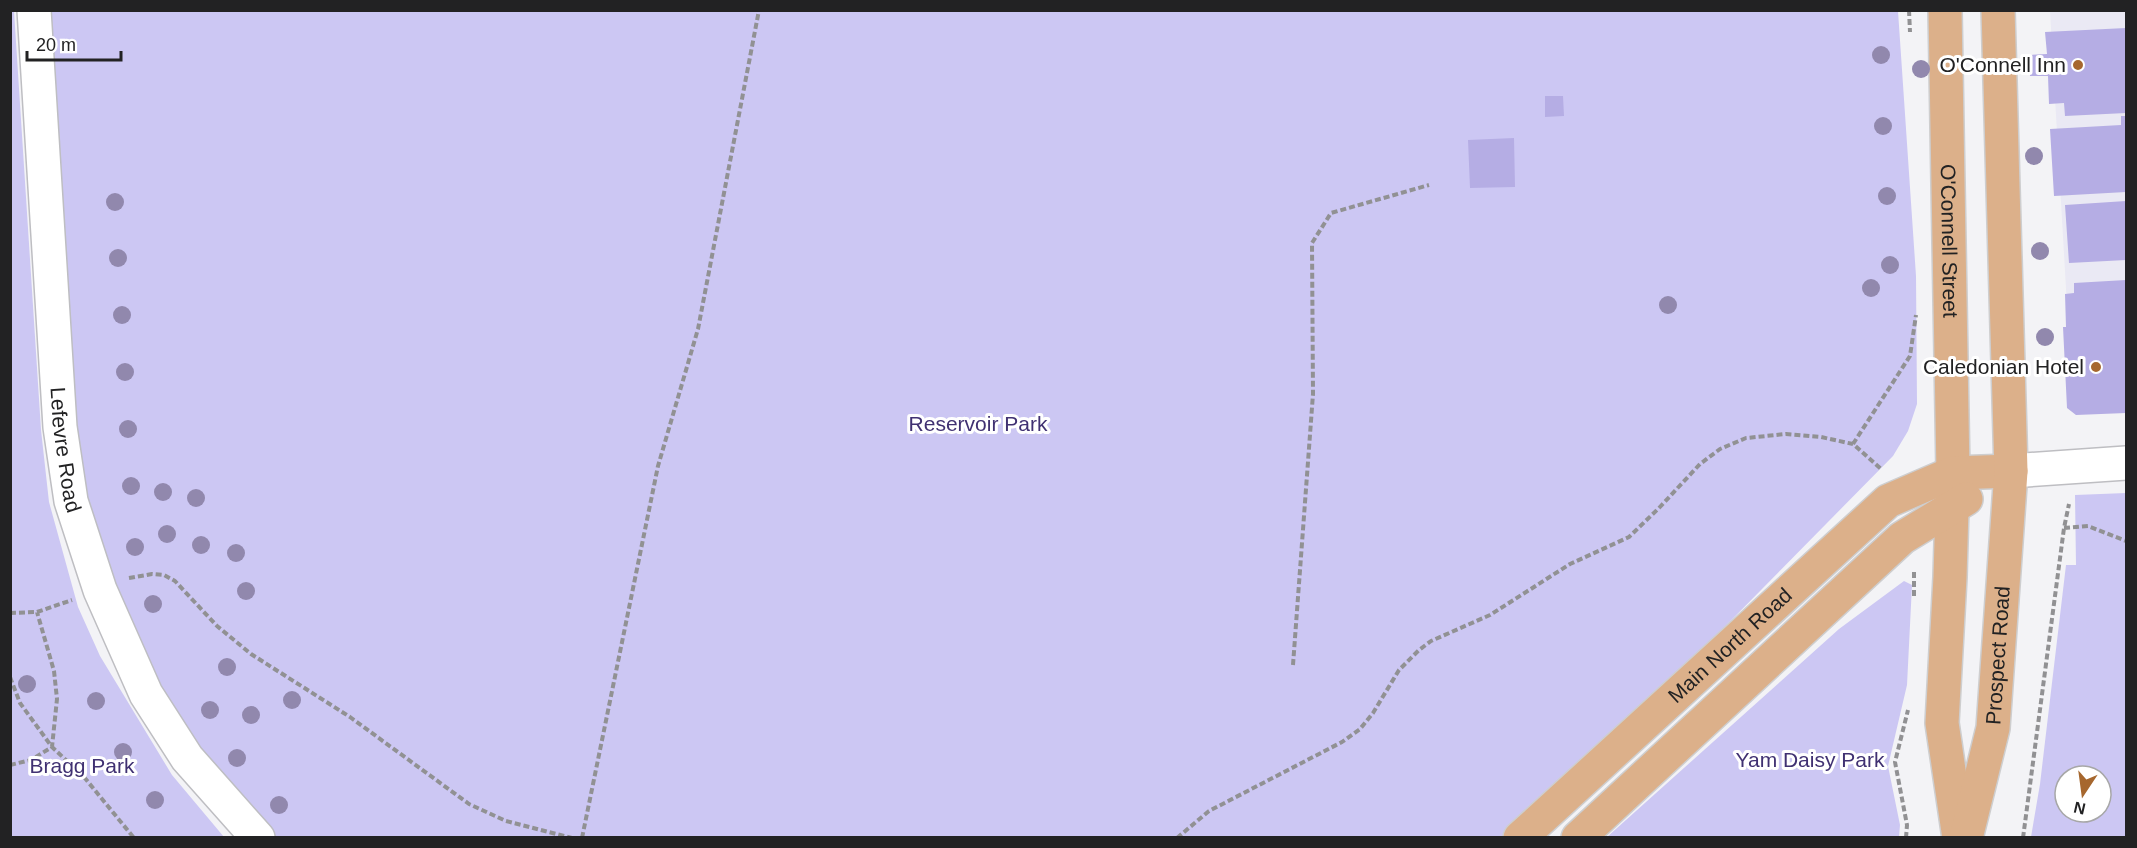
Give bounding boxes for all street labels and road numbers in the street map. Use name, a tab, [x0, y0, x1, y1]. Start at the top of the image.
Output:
street label: O'Connell Street	[1937, 164, 1962, 318]
street label: Lefevre Road	[47, 386, 86, 515]
street label: Main North Road	[1664, 583, 1796, 707]
street label: Prospect Road	[1981, 585, 2014, 726]

